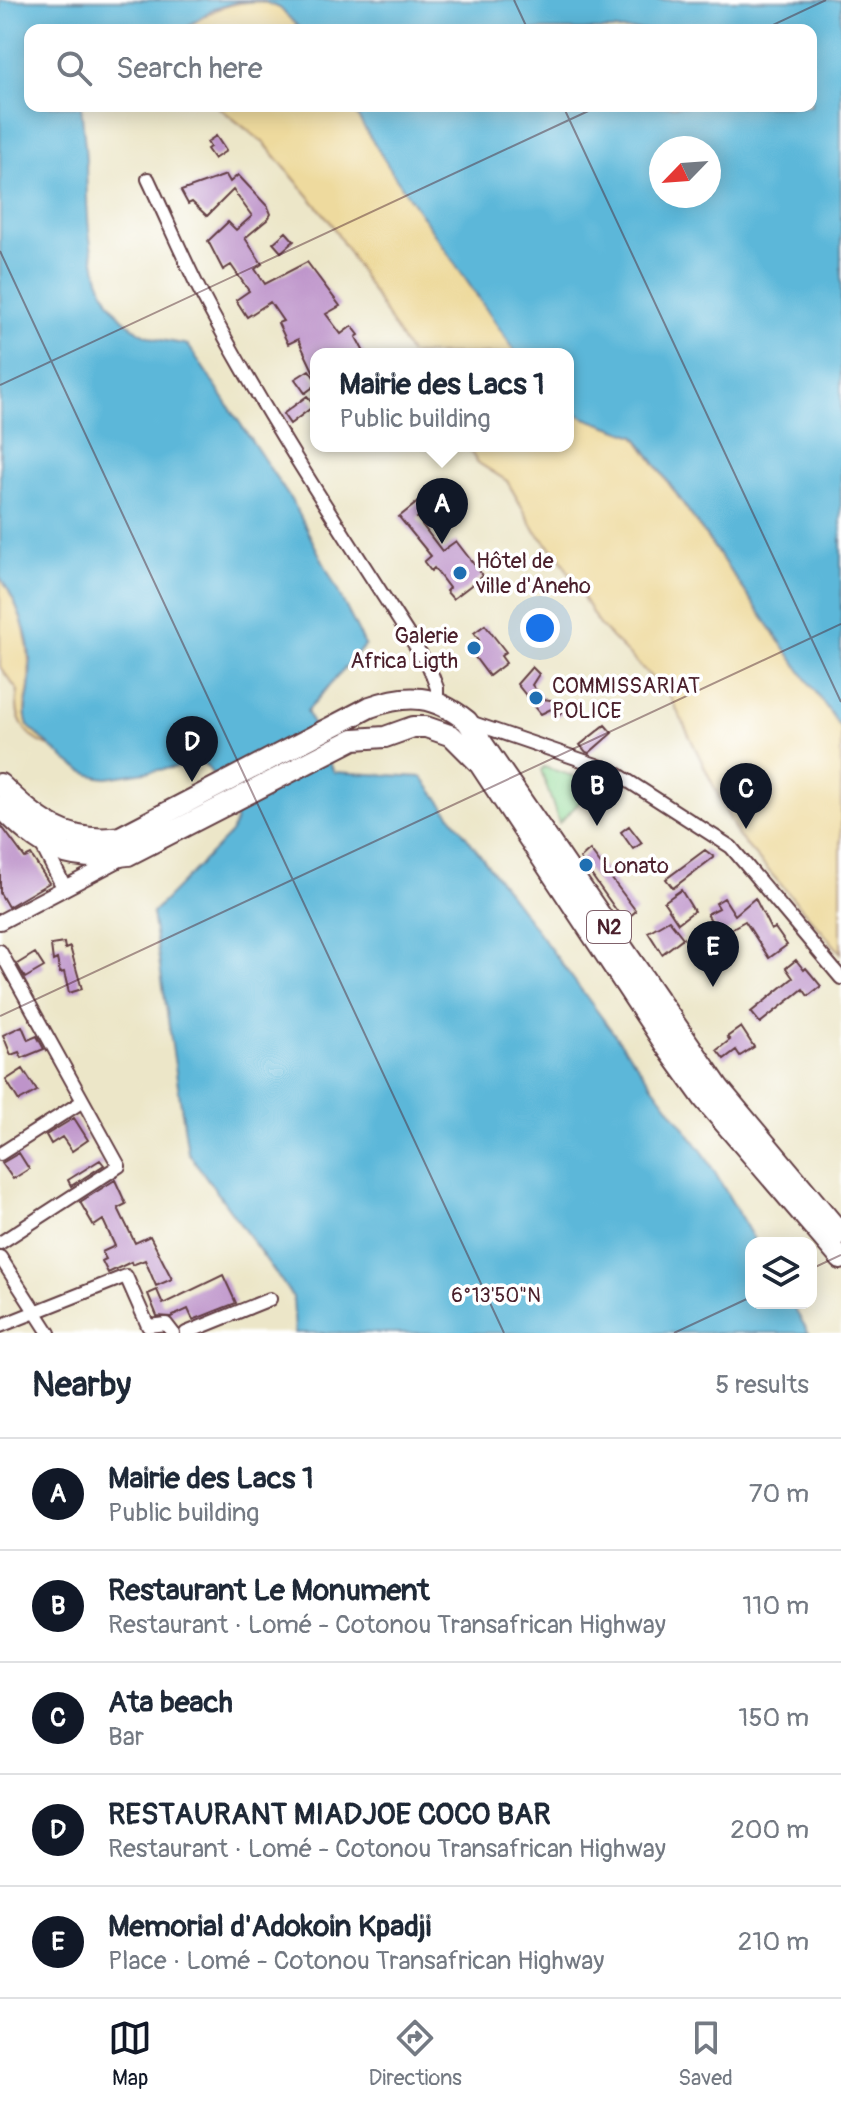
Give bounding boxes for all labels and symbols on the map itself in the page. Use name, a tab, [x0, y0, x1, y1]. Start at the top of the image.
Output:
north arrow	[649, 136, 721, 208]
pin: A	[416, 478, 468, 544]
place label: Hôtel de ville d'Aneho	[475, 547, 591, 600]
marker: Hôtel de ville d'Aneho	[451, 564, 469, 582]
your location	[520, 608, 560, 648]
place label: Galerie Africa Ligth	[350, 622, 458, 675]
marker: Galerie Africa Ligth	[465, 639, 483, 657]
place label: COMMISSARIAT POLICE	[552, 672, 700, 725]
marker: COMMISSARIAT POLICE	[527, 689, 545, 707]
pin: D	[166, 716, 218, 782]
pin: B	[571, 760, 623, 826]
pin: C	[720, 763, 772, 829]
place label: Lonato	[602, 852, 669, 880]
marker: Lonato	[577, 856, 595, 874]
road number: N2	[587, 911, 631, 943]
pin: E	[687, 921, 739, 987]
text: 6°13'50"N	[451, 1283, 541, 1308]

